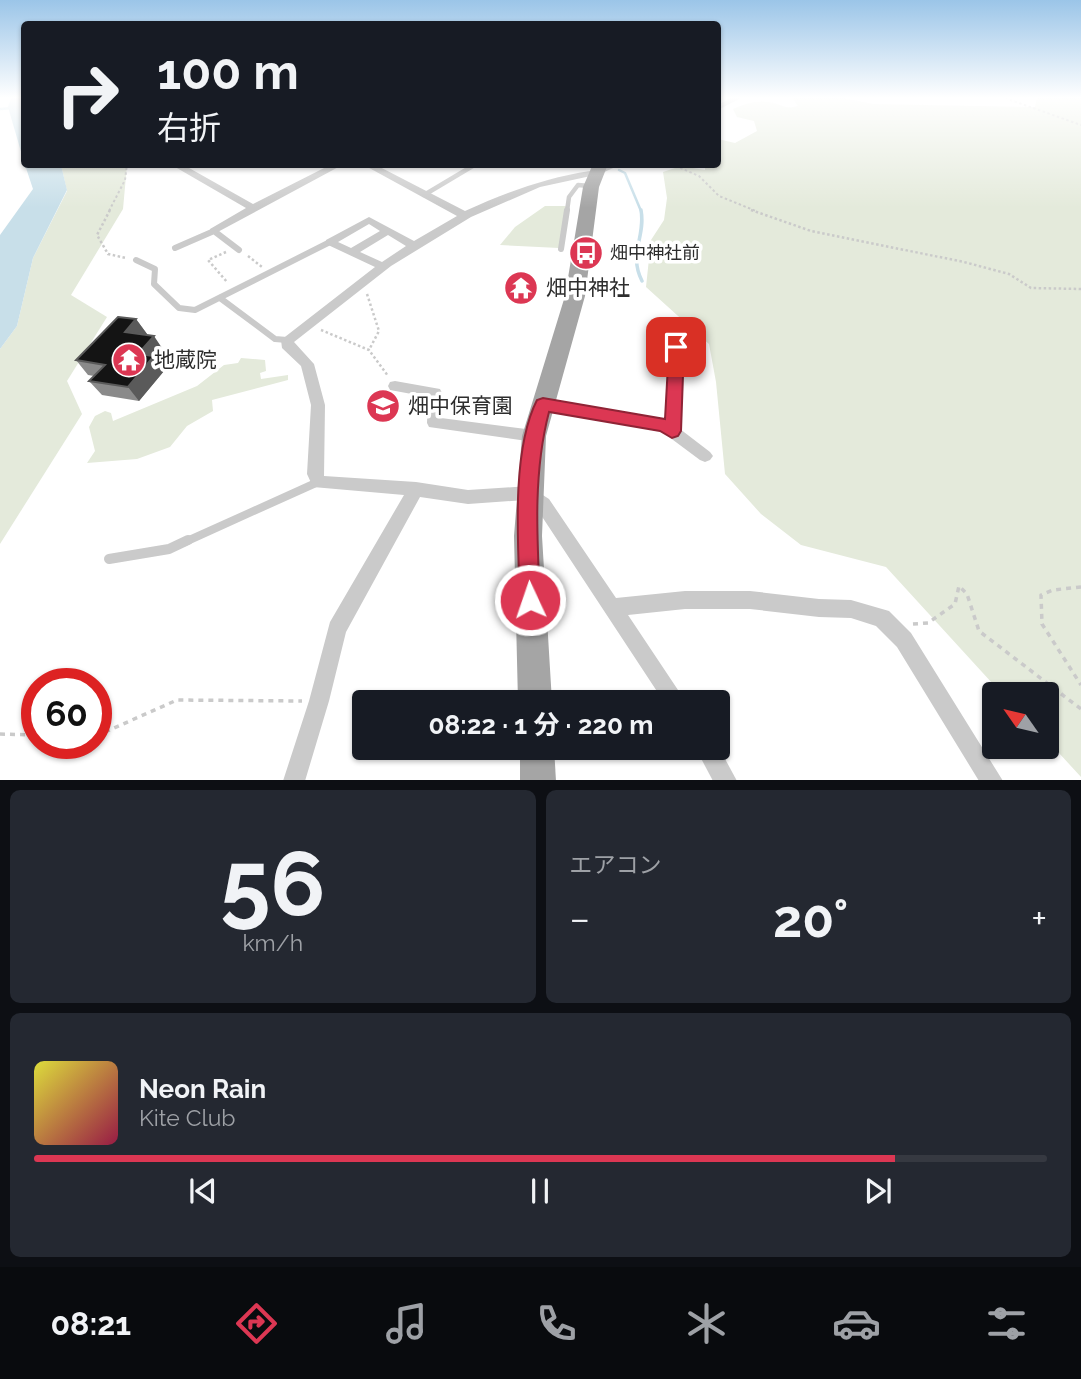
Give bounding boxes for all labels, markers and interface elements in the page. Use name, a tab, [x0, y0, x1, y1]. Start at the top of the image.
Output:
text: 100 m	[157, 43, 299, 100]
icon: right	[42, 49, 133, 140]
text: 右折	[157, 109, 221, 146]
bus stop icon: 畑中神社前	[567, 234, 605, 272]
place label: 畑中神社前	[610, 242, 700, 263]
temple icon: 畑中神社	[502, 269, 540, 307]
place label: 畑中神社	[546, 275, 630, 300]
pin	[646, 317, 706, 377]
icon: arrive	[657, 328, 695, 366]
temple icon: 地蔵院	[110, 341, 148, 379]
place label: 地蔵院	[154, 347, 217, 372]
school or university icon: 畑中保育園	[364, 387, 402, 425]
place label: 畑中保育園	[408, 393, 513, 418]
position arrow	[493, 563, 567, 637]
speed limit sign: 60	[21, 668, 112, 759]
north arrow	[982, 682, 1059, 760]
map controls	[982, 682, 1059, 759]
text: 08:22 · 1 分 · 220 m	[429, 710, 653, 740]
text: 56	[220, 830, 326, 937]
text: エアコン	[570, 851, 662, 878]
text: 20°	[773, 888, 848, 949]
text: −	[570, 896, 590, 941]
text: +	[1031, 896, 1047, 941]
text: km/h	[242, 929, 303, 956]
text: Neon Rain	[139, 1074, 266, 1104]
text: Kite Club	[139, 1104, 236, 1131]
icon: previous	[184, 1172, 222, 1210]
icon: pause	[521, 1172, 559, 1210]
icon: next	[859, 1172, 897, 1210]
icon: directions	[232, 1299, 281, 1348]
icon: music	[382, 1299, 431, 1348]
icon: phone	[532, 1299, 581, 1348]
icon: climate	[682, 1299, 731, 1348]
icon: car	[832, 1299, 881, 1348]
icon: filters	[982, 1299, 1031, 1348]
text: 08:21	[50, 1305, 131, 1342]

